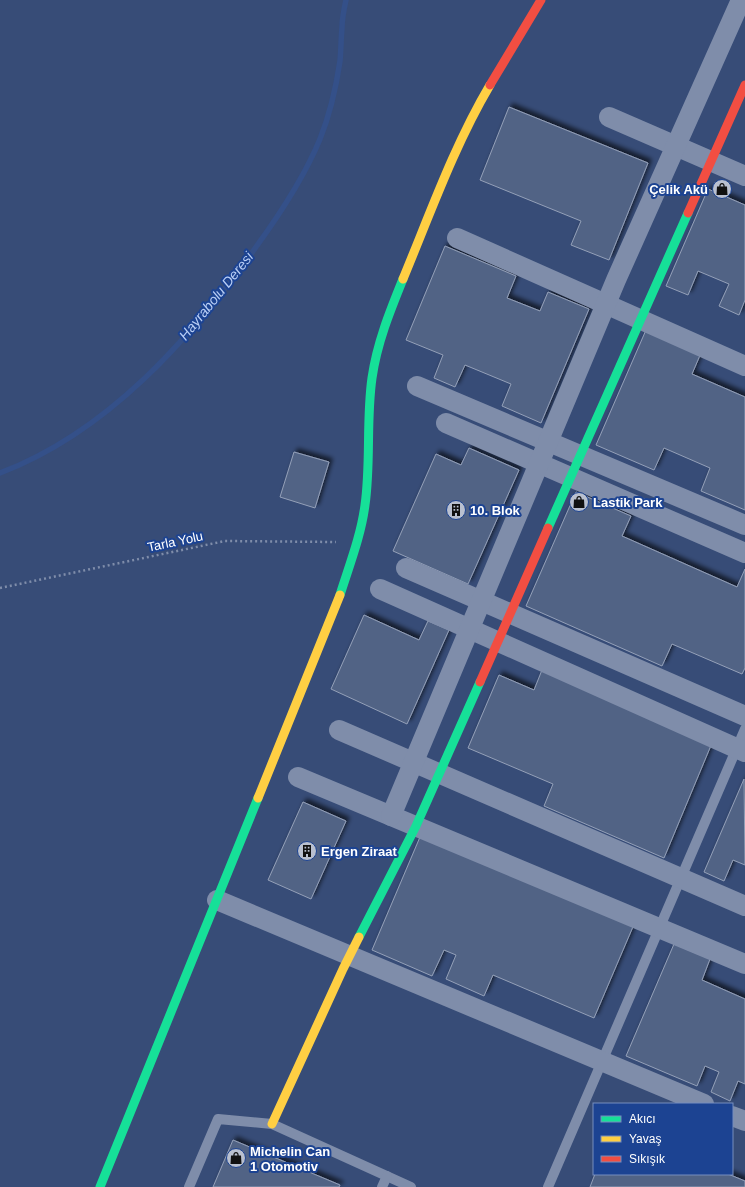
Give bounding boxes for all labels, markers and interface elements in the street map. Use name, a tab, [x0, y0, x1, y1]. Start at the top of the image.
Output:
shop icon: Çelik Akü	[711, 178, 733, 200]
place label: Çelik Akü	[649, 182, 708, 197]
water label: Hayrabolu Deresi	[176, 248, 257, 343]
shop icon: Lastik Park	[568, 491, 590, 513]
place label: Lastik Park	[593, 495, 663, 510]
building icon: 10. Blok	[445, 499, 467, 521]
place label: 10. Blok	[470, 503, 521, 518]
street label: Tarla Yolu	[146, 528, 204, 555]
building icon: Ergen Ziraat	[296, 840, 318, 862]
place label: Ergen Ziraat	[321, 844, 398, 859]
legend	[593, 1103, 733, 1175]
text: Akıcı	[629, 1112, 656, 1126]
text: Yavaş	[629, 1132, 661, 1146]
place label: Michelin Can 1 Otomotiv	[250, 1144, 330, 1174]
shop icon: Michelin Can 1 Otomotiv	[225, 1147, 247, 1169]
text: Sıkışık	[629, 1152, 666, 1166]

